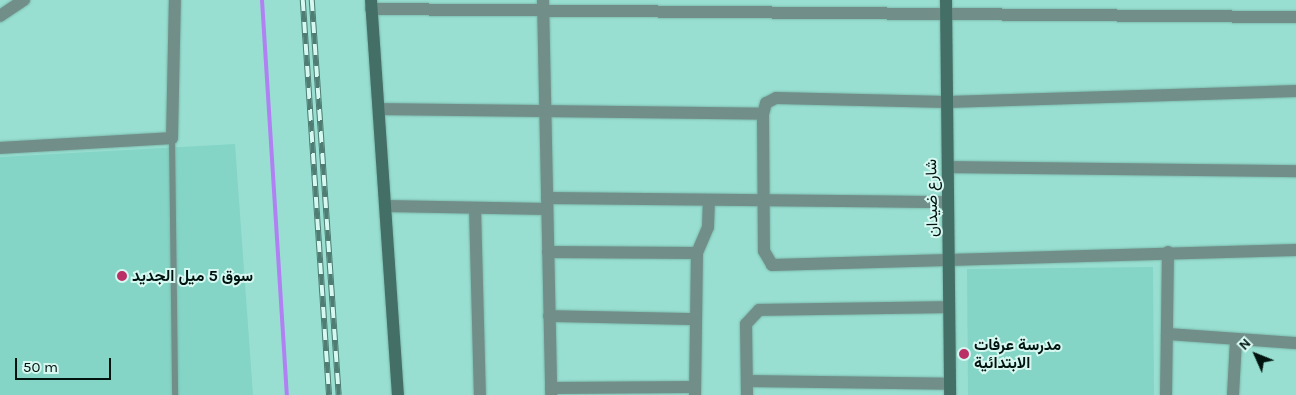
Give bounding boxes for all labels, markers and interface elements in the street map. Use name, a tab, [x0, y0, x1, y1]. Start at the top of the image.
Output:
street label: شارع ضيدان	[922, 159, 942, 237]
place label: سوق 5 ميل الجديد	[132, 266, 253, 286]
marker: سوق 5 ميل الجديد	[116, 270, 128, 282]
north arrow	[1231, 330, 1281, 380]
place label: مدرسة عرفات الابتدائية	[974, 335, 1061, 373]
text: N	[1235, 335, 1254, 354]
scale bar	[18, 348, 114, 380]
marker: مدرسة عرفات الابتدائية	[958, 348, 970, 360]
text: 50 m	[23, 358, 58, 376]

